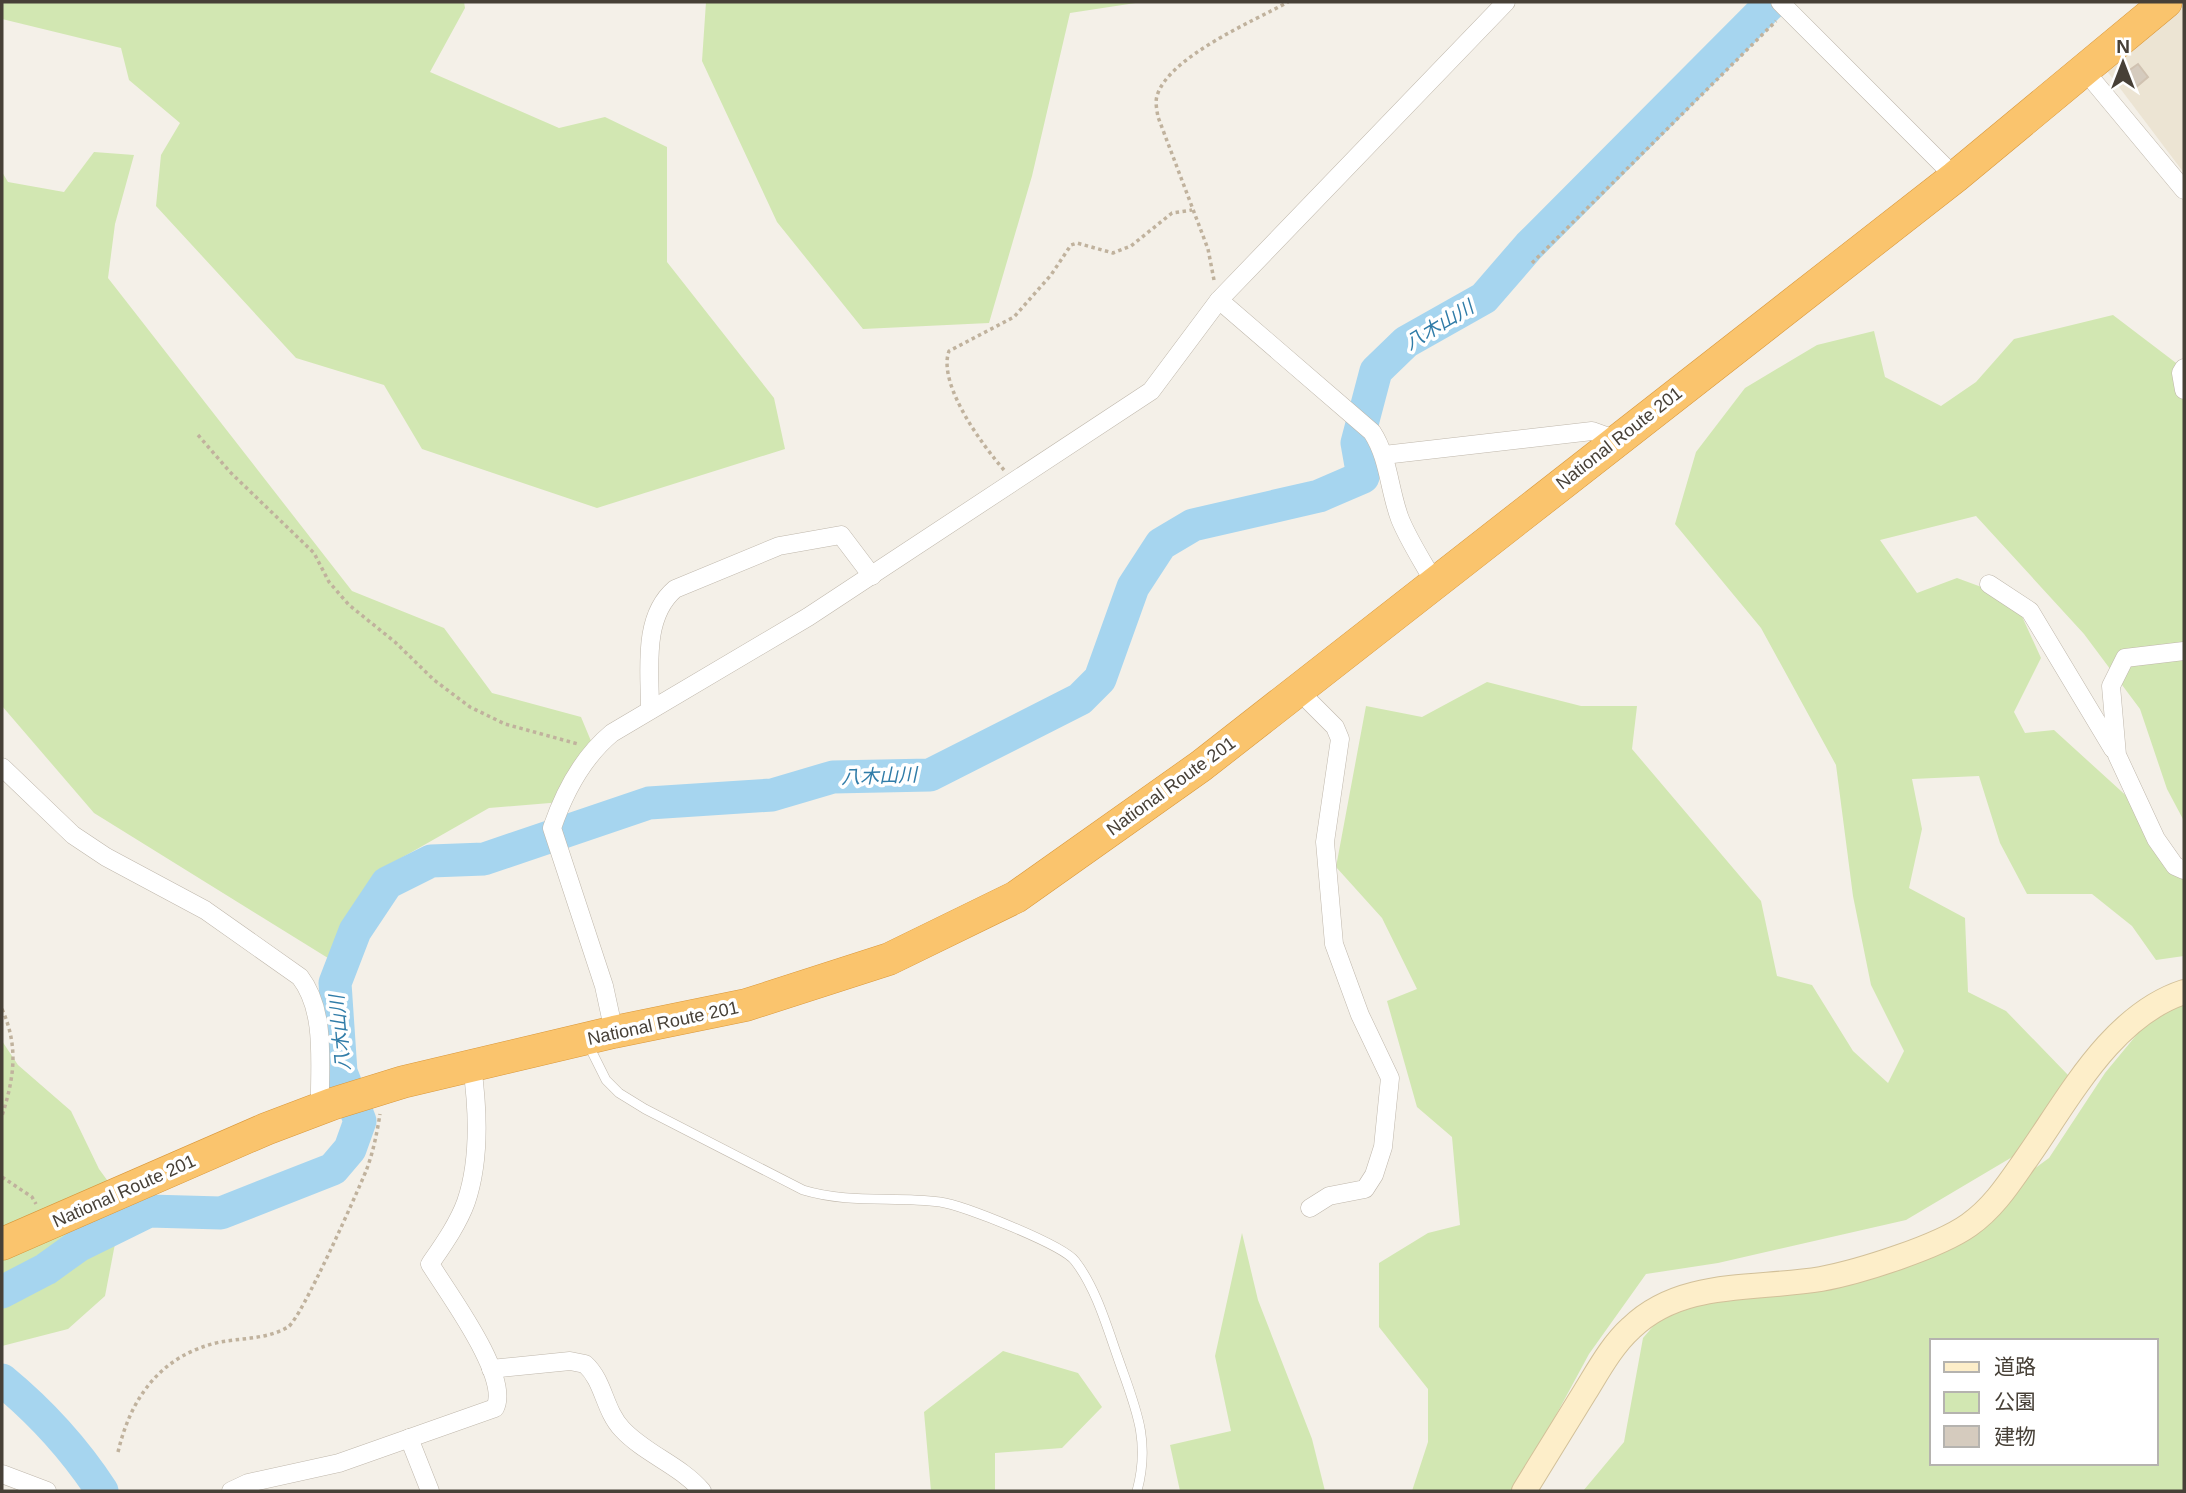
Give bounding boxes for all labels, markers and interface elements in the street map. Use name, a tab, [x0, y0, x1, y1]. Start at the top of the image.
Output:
north arrow	[2088, 28, 2158, 98]
text: N	[2116, 36, 2130, 57]
water label: 八木山川	[1401, 295, 1479, 354]
street label: National Route 201	[1552, 383, 1686, 493]
street label: National Route 201	[1103, 733, 1239, 839]
water label: 八木山川	[841, 764, 919, 788]
water label: 八木山川	[326, 992, 354, 1072]
street label: National Route 201	[586, 997, 740, 1049]
street label: National Route 201	[50, 1151, 198, 1231]
legend	[1930, 1339, 2158, 1465]
text: 道路	[1994, 1355, 2036, 1378]
text: 公園	[1994, 1390, 2036, 1413]
text: 建物	[1994, 1425, 2036, 1448]

